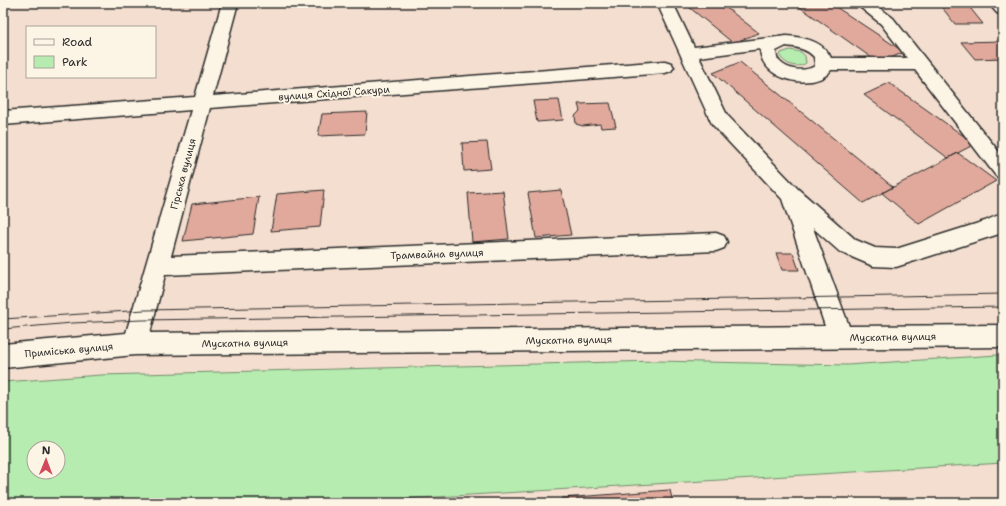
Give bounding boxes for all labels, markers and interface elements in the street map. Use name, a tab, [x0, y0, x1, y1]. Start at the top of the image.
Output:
legend	[26, 26, 156, 78]
text: Road	[62, 34, 93, 50]
text: Park	[62, 54, 88, 70]
street label: вулиця Східної Сакури	[278, 83, 391, 103]
street label: Гірська вулиця	[167, 137, 199, 211]
street label: Трамвайна вулиця	[390, 246, 484, 262]
street label: Мускатна вулиця	[850, 330, 936, 344]
street label: Мускатна вулиця	[526, 333, 612, 347]
street label: Мускатна вулиця	[202, 336, 288, 350]
street label: Приміська вулиця	[24, 340, 114, 360]
north arrow	[26, 440, 66, 480]
text: N	[42, 443, 51, 458]

